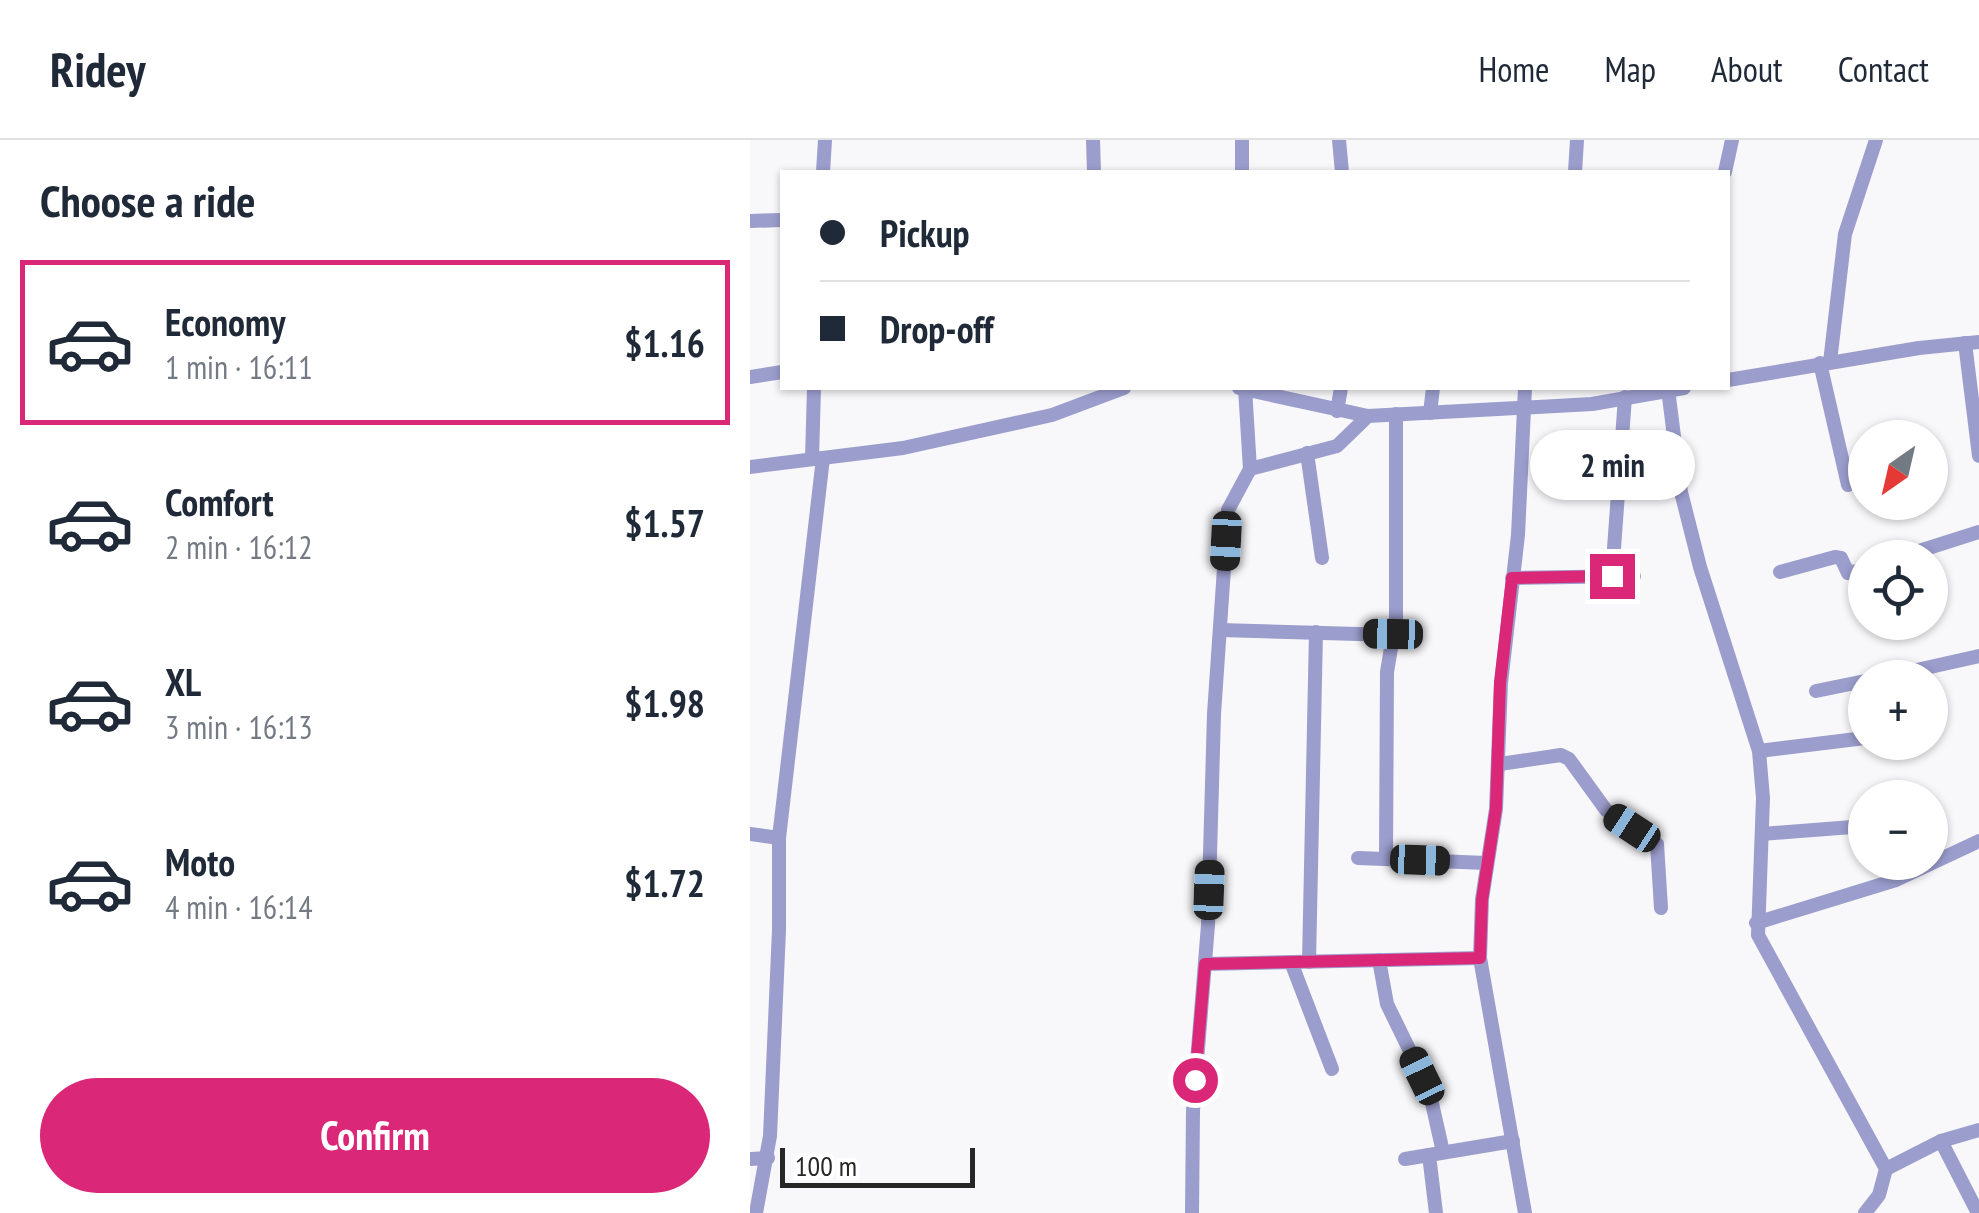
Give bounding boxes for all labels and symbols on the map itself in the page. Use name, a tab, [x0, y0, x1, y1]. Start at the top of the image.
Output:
north arrow	[1848, 420, 1948, 520]
callout: 2 min	[1530, 431, 1694, 501]
car	[1209, 510, 1243, 572]
route end	[1590, 554, 1635, 599]
car	[1363, 618, 1423, 650]
car	[1599, 799, 1665, 857]
car	[1389, 844, 1451, 876]
car	[1193, 859, 1225, 921]
car	[1395, 1042, 1449, 1110]
route start	[1173, 1058, 1218, 1103]
scale bar	[780, 1143, 975, 1188]

